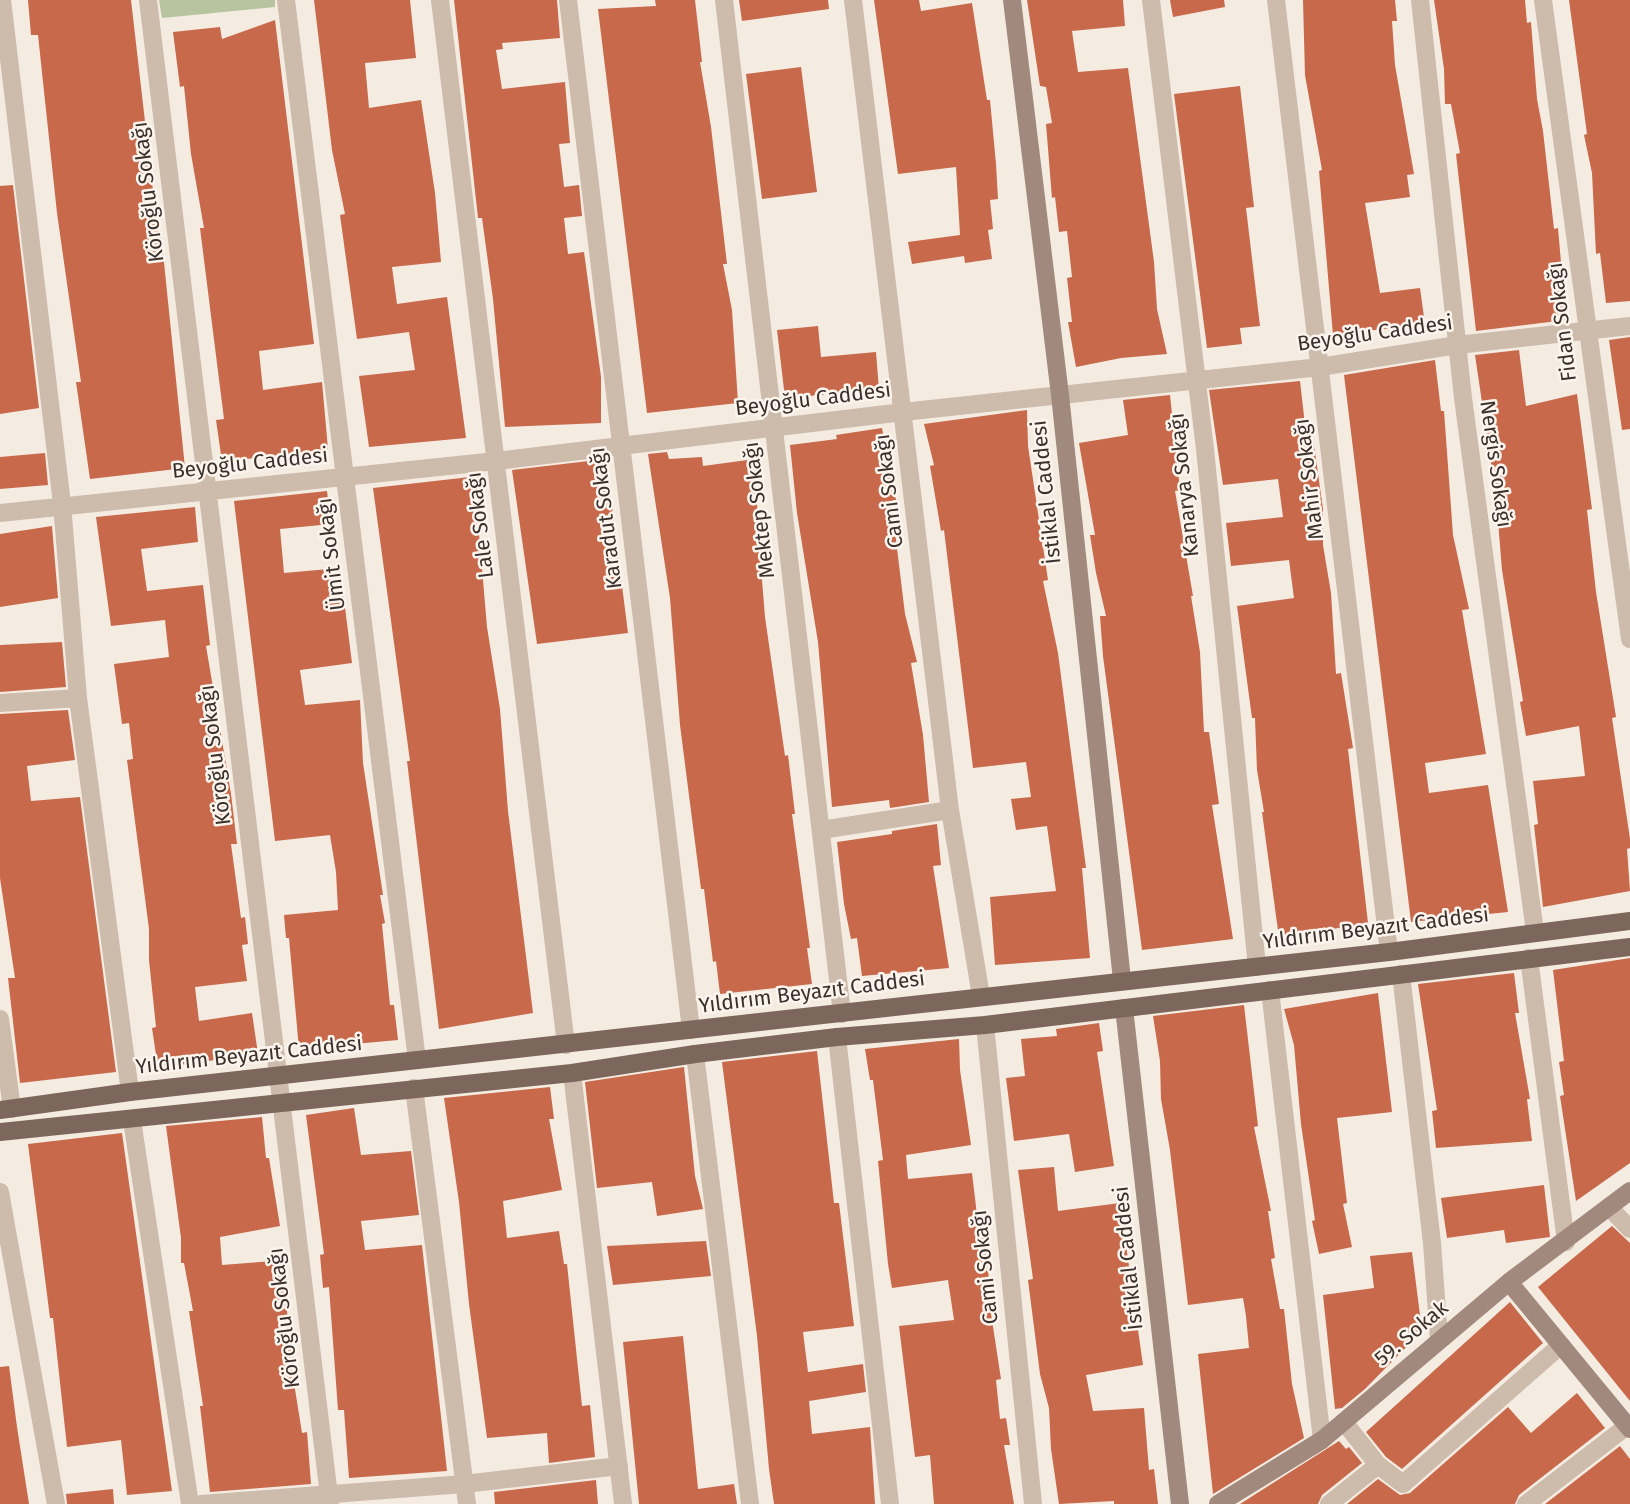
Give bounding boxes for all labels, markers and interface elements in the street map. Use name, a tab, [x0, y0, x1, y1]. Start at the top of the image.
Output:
street label: Köroğlu Sokağı	[128, 120, 170, 264]
street label: Fidan Sokağı	[1543, 261, 1583, 383]
street label: Beyoğlu Caddesi	[1296, 311, 1454, 357]
street label: Beyoğlu Caddesi	[734, 378, 892, 422]
street label: Nergis Sokağı	[1474, 399, 1516, 529]
street label: Kanarya Sokağı	[1165, 412, 1205, 558]
street label: Mahir Sokağı	[1290, 417, 1330, 541]
street label: İstiklal Caddesi	[1027, 419, 1067, 565]
street label: Cami Sokağı	[871, 433, 909, 549]
street label: Mektep Sokağı	[739, 440, 781, 580]
street label: Beyoğlu Caddesi	[171, 443, 329, 485]
street label: Karadut Sokağı	[586, 446, 628, 590]
street label: Lale Sokağı	[462, 471, 500, 579]
street label: Ümit Sokağı	[313, 496, 351, 612]
street label: Köroğlu Sokağı	[195, 683, 237, 827]
street label: Yıldırım Beyazıt Caddesi	[1262, 903, 1490, 955]
street label: Yıldırım Beyazıt Caddesi	[698, 967, 926, 1019]
street label: Yıldırım Beyazıt Caddesi	[134, 1032, 364, 1080]
street label: İstiklal Caddesi	[1109, 1185, 1149, 1331]
street label: Cami Sokağı	[967, 1209, 1005, 1325]
street label: Köroğlu Sokağı	[264, 1246, 306, 1390]
street label: 59. Sokak	[1370, 1296, 1454, 1372]

